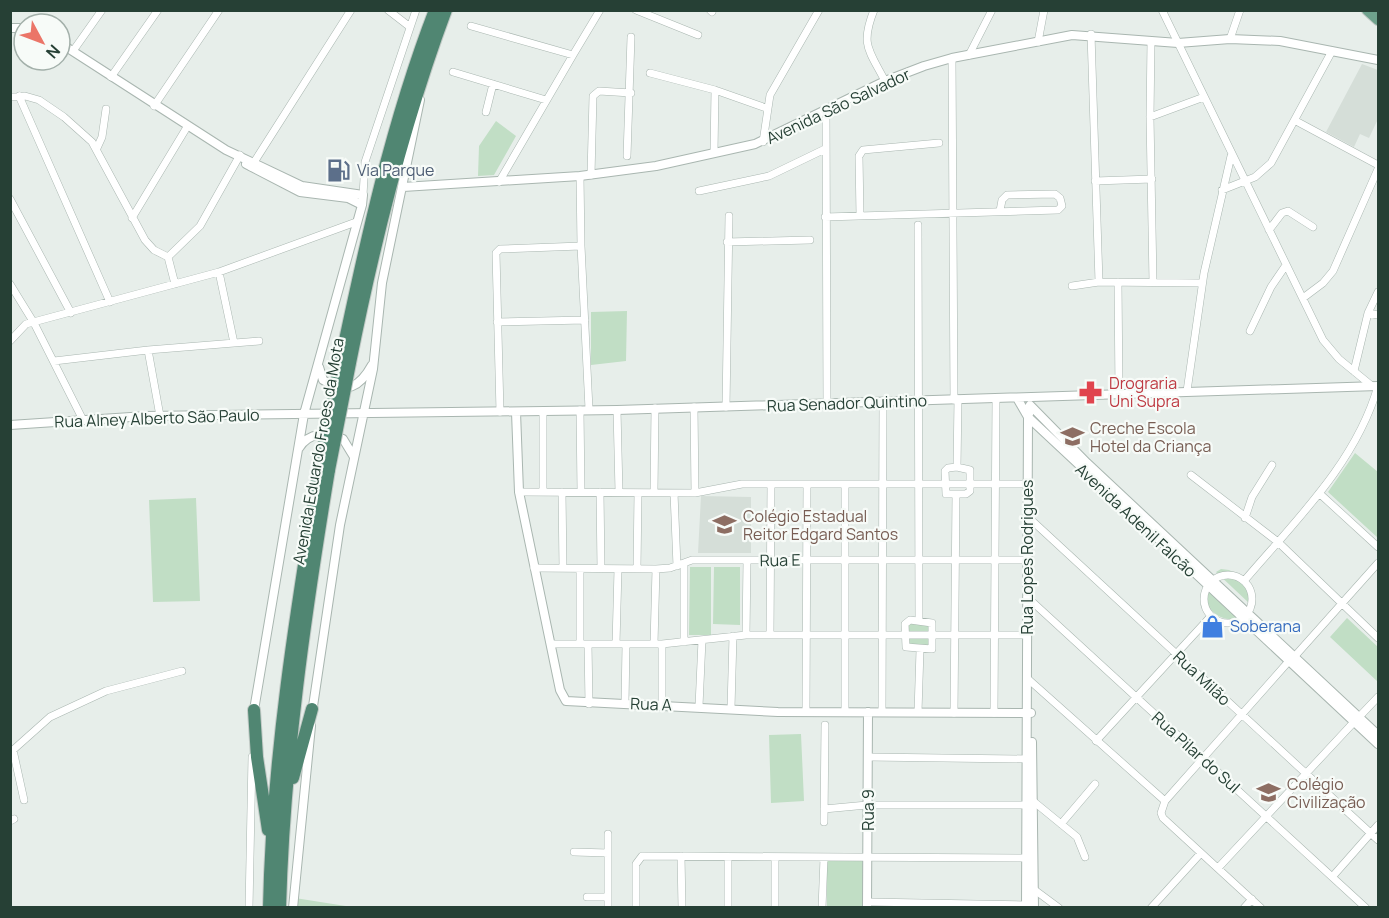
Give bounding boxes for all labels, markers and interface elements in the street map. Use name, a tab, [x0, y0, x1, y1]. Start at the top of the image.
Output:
north arrow	[12, 12, 72, 72]
text: N	[41, 40, 65, 63]
street label: Avenida São Salvador	[762, 63, 914, 149]
fuel station icon: Via Parque	[326, 157, 352, 183]
place label: Via Parque	[357, 159, 434, 181]
street label: Avenida Eduardo Froes da Mota	[287, 336, 349, 566]
place label: Drograria Uni Supra	[1109, 372, 1180, 412]
pharmacy icon: Drograria Uni Supra	[1078, 379, 1104, 405]
street label: Rua Senador Quintino	[766, 389, 928, 417]
street label: Rua Alney Alberto São Paulo	[54, 403, 260, 433]
place label: Creche Escola Hotel da Criança	[1090, 417, 1211, 457]
school or university icon: Creche Escola Hotel da Criança	[1059, 424, 1085, 450]
street label: Avenida Adenil Falcão	[1071, 458, 1201, 582]
street label: Rua Lopes Rodrigues	[1016, 480, 1038, 635]
place label: Colégio Estadual Reitor Edgard Santos	[743, 505, 898, 545]
school or university icon: Colégio Estadual Reitor Edgard Santos	[712, 512, 738, 538]
street label: Rua E	[759, 549, 801, 571]
shop icon: Soberana	[1199, 613, 1225, 639]
place label: Soberana	[1230, 615, 1301, 637]
street label: Rua Milão	[1169, 646, 1235, 710]
street label: Rua A	[630, 692, 672, 716]
street label: Rua Pilar do Sul	[1147, 706, 1245, 798]
place label: Colégio Civilização	[1287, 773, 1366, 813]
school or university icon: Colégio Civilização	[1256, 780, 1282, 806]
street label: Rua 9	[857, 789, 879, 831]

